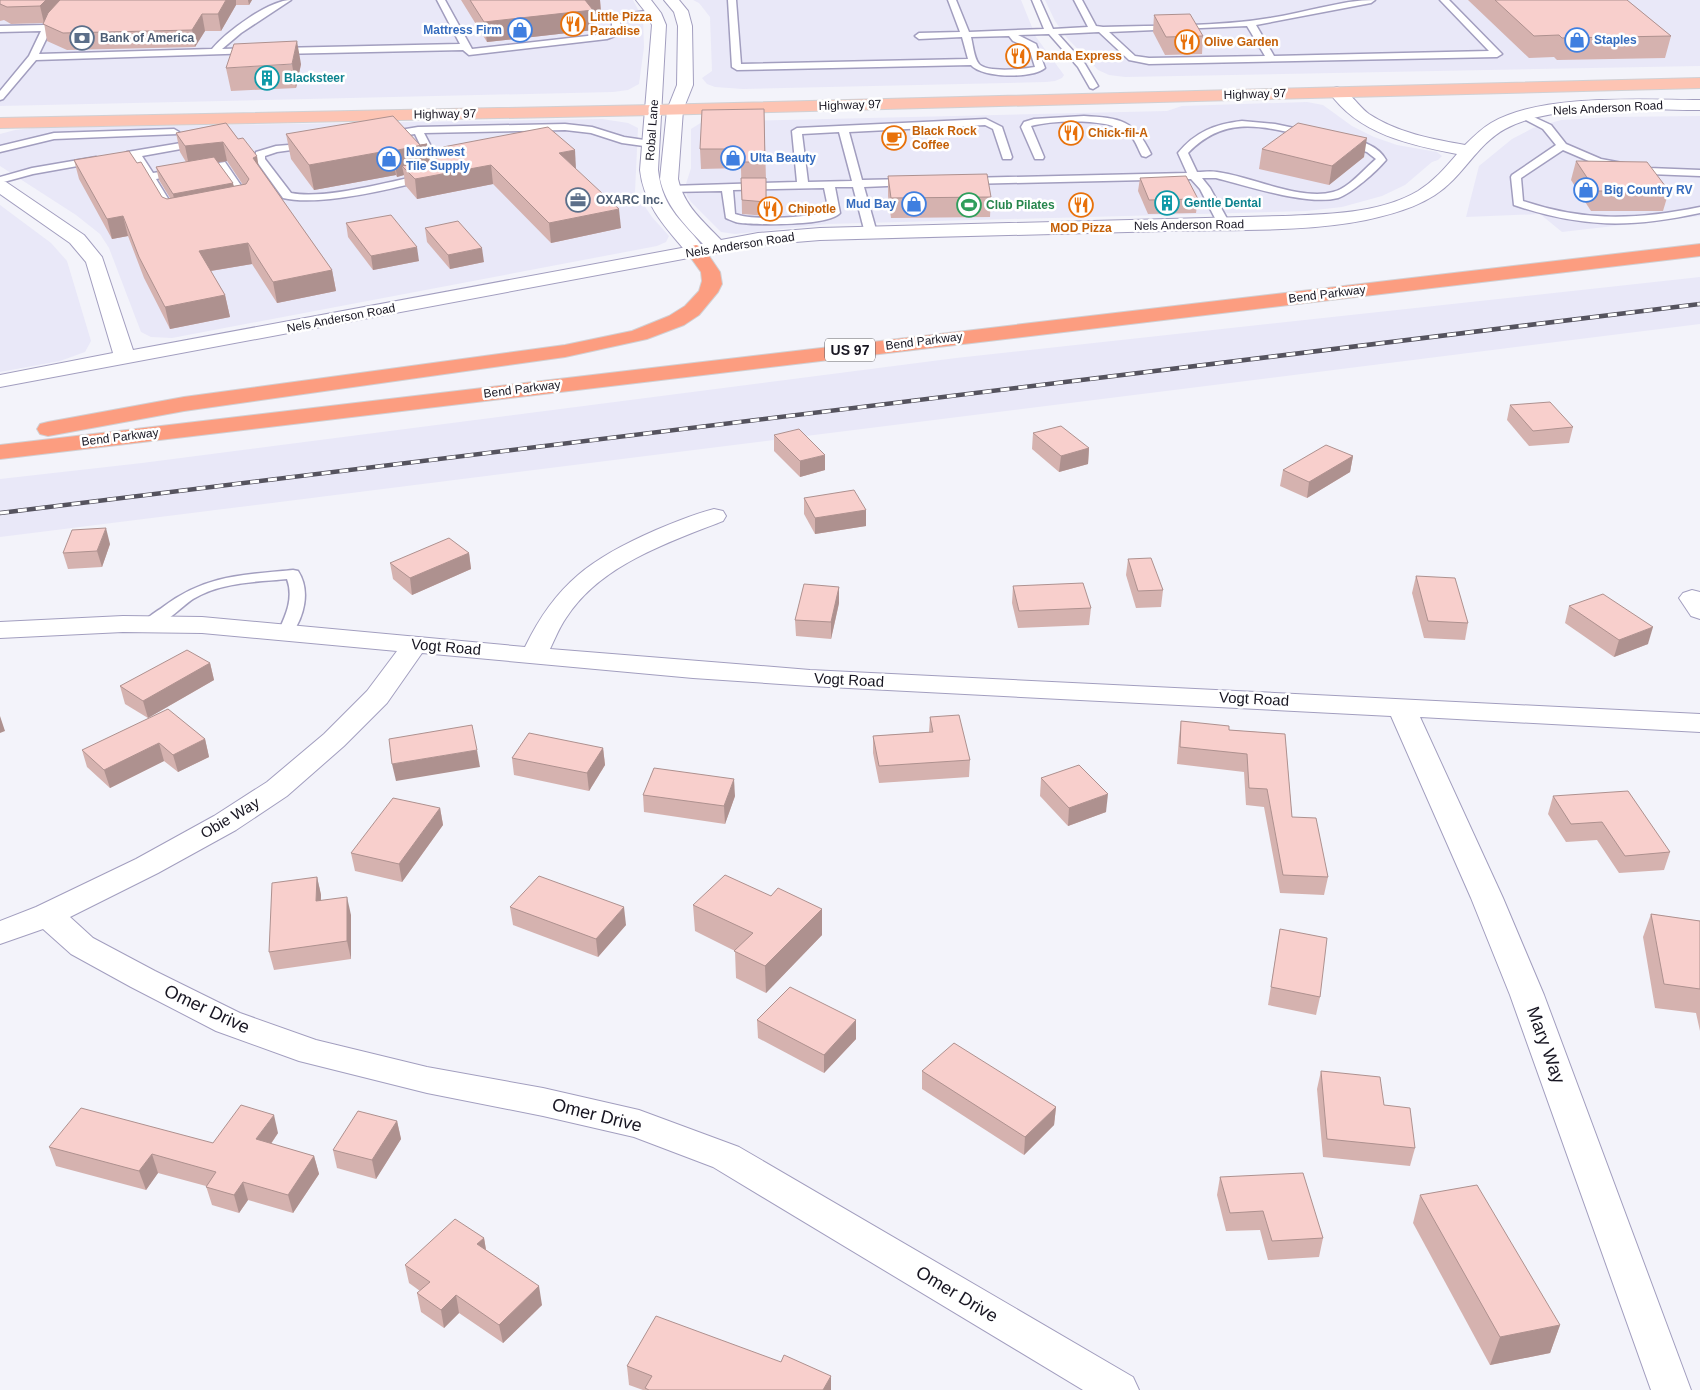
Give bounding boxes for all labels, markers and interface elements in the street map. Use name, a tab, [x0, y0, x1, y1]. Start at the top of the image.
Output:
place label: Little Pizza Paradise	[590, 10, 652, 38]
restaurant icon: Little Pizza Paradise	[560, 11, 586, 37]
shop icon: Mattress Firm	[507, 17, 533, 43]
place label: Mattress Firm	[423, 23, 502, 37]
bank icon: Bank of America	[69, 25, 95, 51]
shop icon: Staples	[1564, 27, 1590, 53]
restaurant icon: Olive Garden	[1174, 29, 1200, 55]
place label: Bank of America	[100, 31, 195, 45]
place label: Staples	[1594, 33, 1637, 47]
place label: Olive Garden	[1204, 35, 1279, 49]
restaurant icon: Panda Express	[1005, 43, 1031, 69]
place label: Panda Express	[1036, 49, 1122, 63]
building icon: Blacksteer	[254, 65, 280, 91]
place label: Blacksteer	[284, 71, 345, 85]
street label: Highway 97	[1223, 86, 1287, 102]
street label: Highway 97	[818, 97, 882, 113]
street label: Nels Anderson Road	[1553, 98, 1663, 118]
street label: Robal Lane	[643, 99, 661, 161]
street label: Highway 97	[414, 106, 477, 122]
restaurant icon: Chick-fil-A	[1058, 120, 1084, 146]
place label: Black Rock Coffee	[912, 124, 977, 152]
cafe icon: Black Rock Coffee	[881, 125, 907, 151]
place label: Chick-fil-A	[1088, 126, 1148, 140]
place label: Northwest Tile Supply	[406, 145, 470, 173]
shop icon: Ulta Beauty	[720, 145, 746, 171]
shop icon: Northwest Tile Supply	[376, 146, 402, 172]
place label: Ulta Beauty	[750, 151, 816, 165]
shop icon: Big Country RV	[1573, 177, 1599, 203]
place label: Big Country RV	[1604, 183, 1692, 197]
office icon: OXARC Inc.	[565, 187, 591, 213]
building icon: Gentle Dental	[1154, 190, 1180, 216]
shop icon: Mud Bay	[901, 191, 927, 217]
sports icon: Club Pilates	[956, 192, 982, 218]
restaurant icon: MOD Pizza	[1068, 192, 1094, 218]
place label: OXARC Inc.	[596, 193, 663, 207]
restaurant icon: Chipotle	[757, 196, 783, 222]
place label: Gentle Dental	[1184, 196, 1261, 210]
place label: Mud Bay	[846, 197, 896, 211]
place label: Club Pilates	[986, 198, 1055, 212]
place label: Chipotle	[788, 202, 836, 216]
street label: Nels Anderson Road	[1134, 217, 1244, 233]
place label: MOD Pizza	[1050, 221, 1112, 235]
street label: Nels Anderson Road	[685, 229, 795, 261]
street label: Bend Parkway	[1288, 282, 1366, 306]
street label: Nels Anderson Road	[286, 301, 396, 335]
street label: Bend Parkway	[885, 329, 963, 353]
road number: US 97	[825, 338, 875, 362]
street label: Bend Parkway	[483, 377, 561, 401]
street label: Bend Parkway	[81, 425, 159, 449]
street label: Vogt Road	[410, 635, 482, 658]
street label: Vogt Road	[814, 669, 884, 690]
street label: Vogt Road	[1219, 688, 1289, 709]
street label: Obie Way	[197, 793, 263, 842]
street label: Omer Drive	[161, 980, 253, 1038]
street label: Mary Way	[1523, 1004, 1569, 1086]
street label: Omer Drive	[550, 1094, 644, 1136]
street label: Omer Drive	[912, 1262, 1002, 1326]

